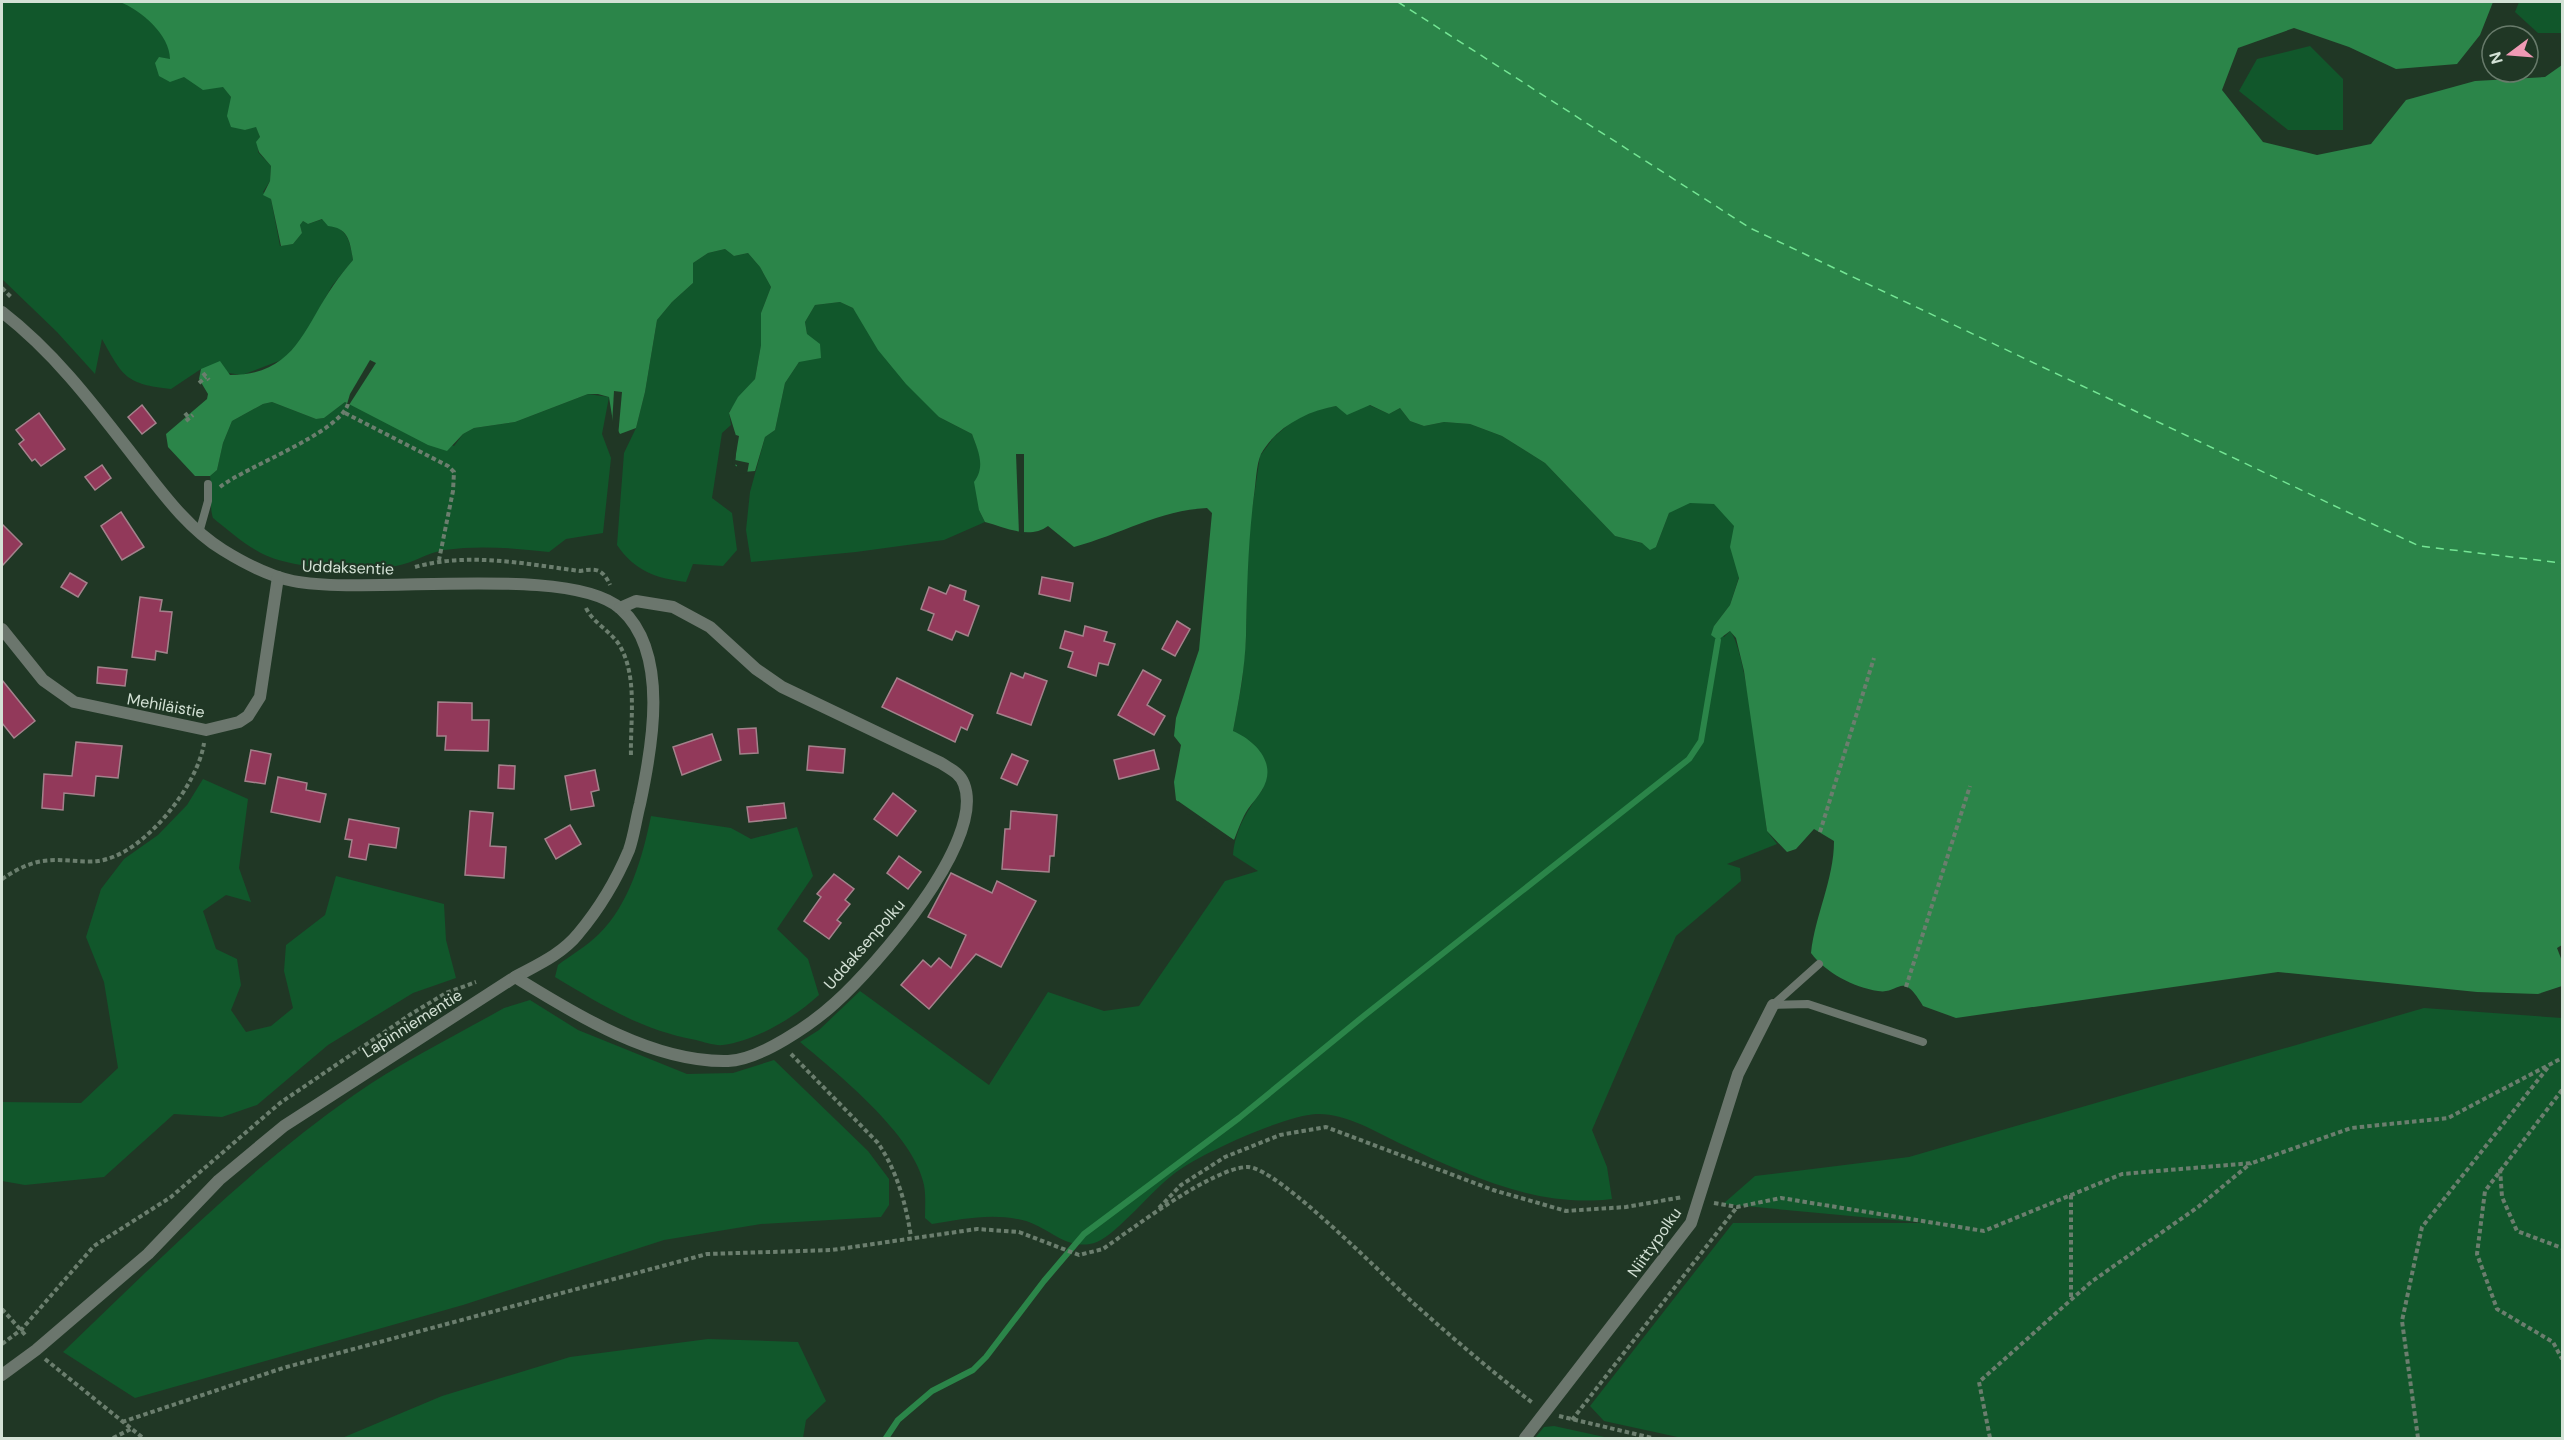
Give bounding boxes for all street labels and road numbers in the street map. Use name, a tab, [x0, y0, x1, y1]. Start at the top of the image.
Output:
street label: Uddaksentie	[301, 555, 395, 580]
street label: Mehiläistie	[125, 688, 206, 723]
street label: Uddaksenpolku	[819, 895, 910, 994]
street label: Lapinniementie	[358, 984, 466, 1063]
street label: Niittypolku	[1623, 1203, 1686, 1281]

